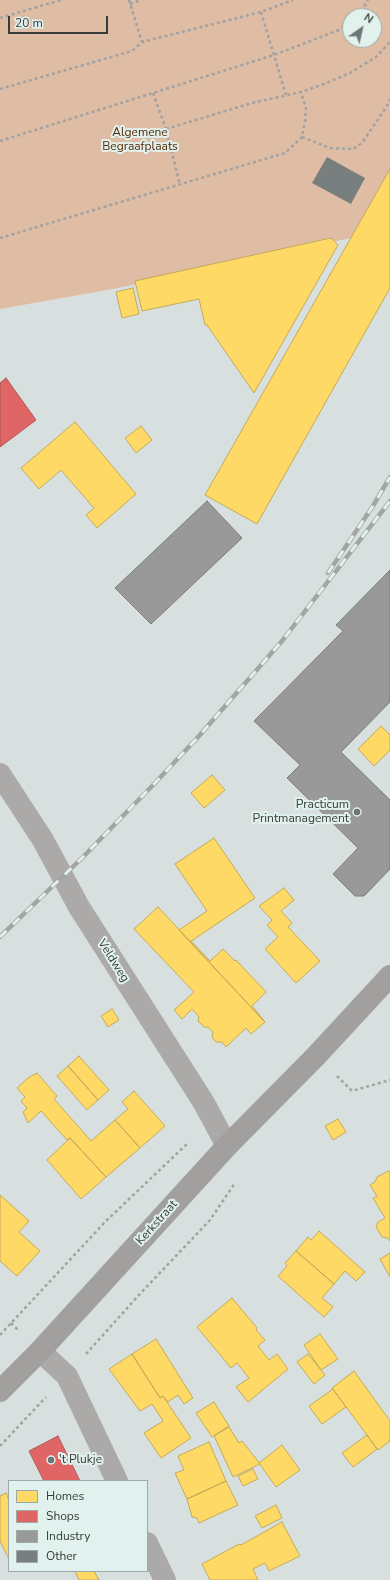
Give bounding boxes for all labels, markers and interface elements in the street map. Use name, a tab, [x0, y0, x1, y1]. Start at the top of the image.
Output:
scale bar	[10, 8, 110, 34]
north arrow	[342, 8, 382, 48]
text: N	[361, 10, 376, 27]
text: 20 m	[15, 15, 43, 31]
park label: Algemene Begraafplaats	[102, 126, 178, 154]
place label: Practicum Printmanagement	[253, 798, 349, 826]
marker: Practicum Printmanagement	[352, 807, 362, 817]
street label: Veldweg	[94, 937, 132, 985]
street label: Kerkstraat	[133, 1198, 181, 1248]
place label: 't Plukje	[59, 1453, 102, 1467]
marker: 't Plukje	[46, 1455, 56, 1465]
legend	[8, 1480, 148, 1572]
text: Homes	[46, 1488, 84, 1504]
text: Shops	[46, 1508, 80, 1524]
text: Industry	[46, 1528, 90, 1544]
text: Other	[46, 1548, 77, 1564]

